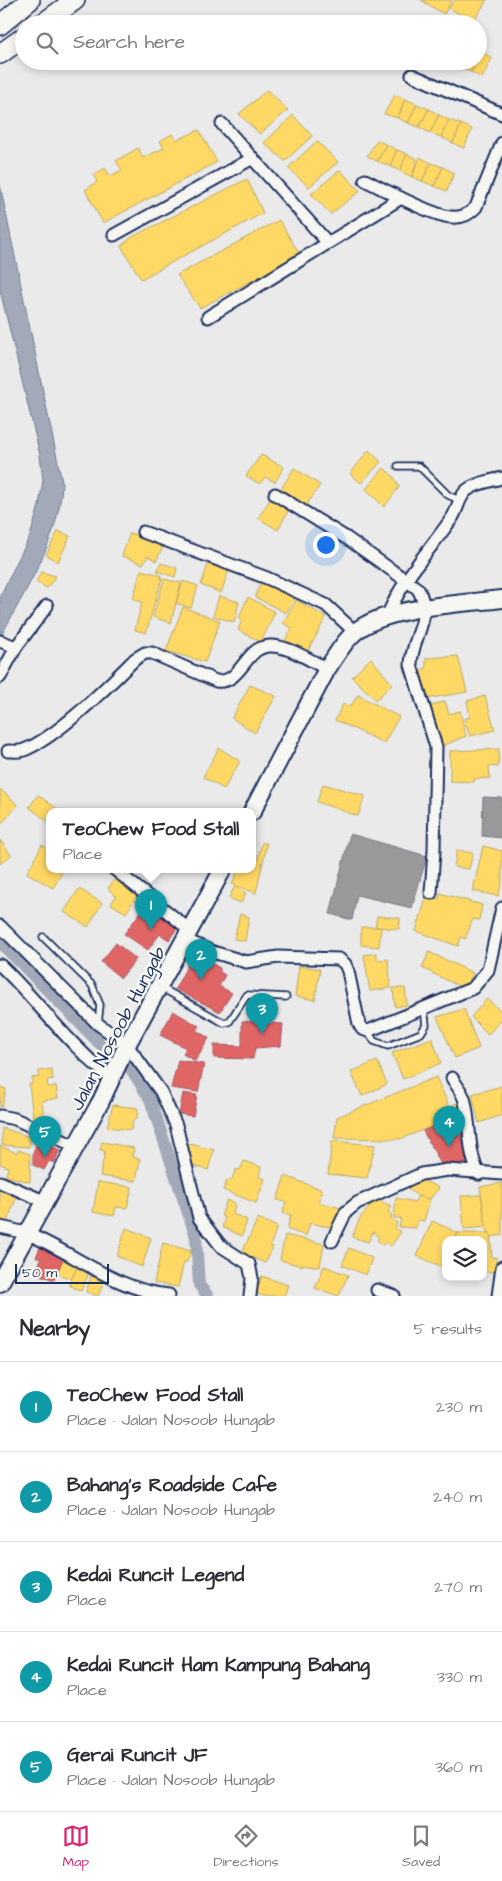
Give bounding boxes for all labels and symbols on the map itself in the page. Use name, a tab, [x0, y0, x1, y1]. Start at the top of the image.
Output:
your location	[313, 532, 339, 558]
pin: 1	[135, 889, 167, 930]
pin: 2	[185, 939, 217, 980]
street label: Jalan Nosoob Hungab	[64, 942, 174, 1116]
pin: 3	[246, 993, 278, 1034]
pin: 4	[433, 1106, 465, 1147]
pin: 5	[29, 1116, 61, 1157]
scale bar	[15, 1261, 109, 1284]

